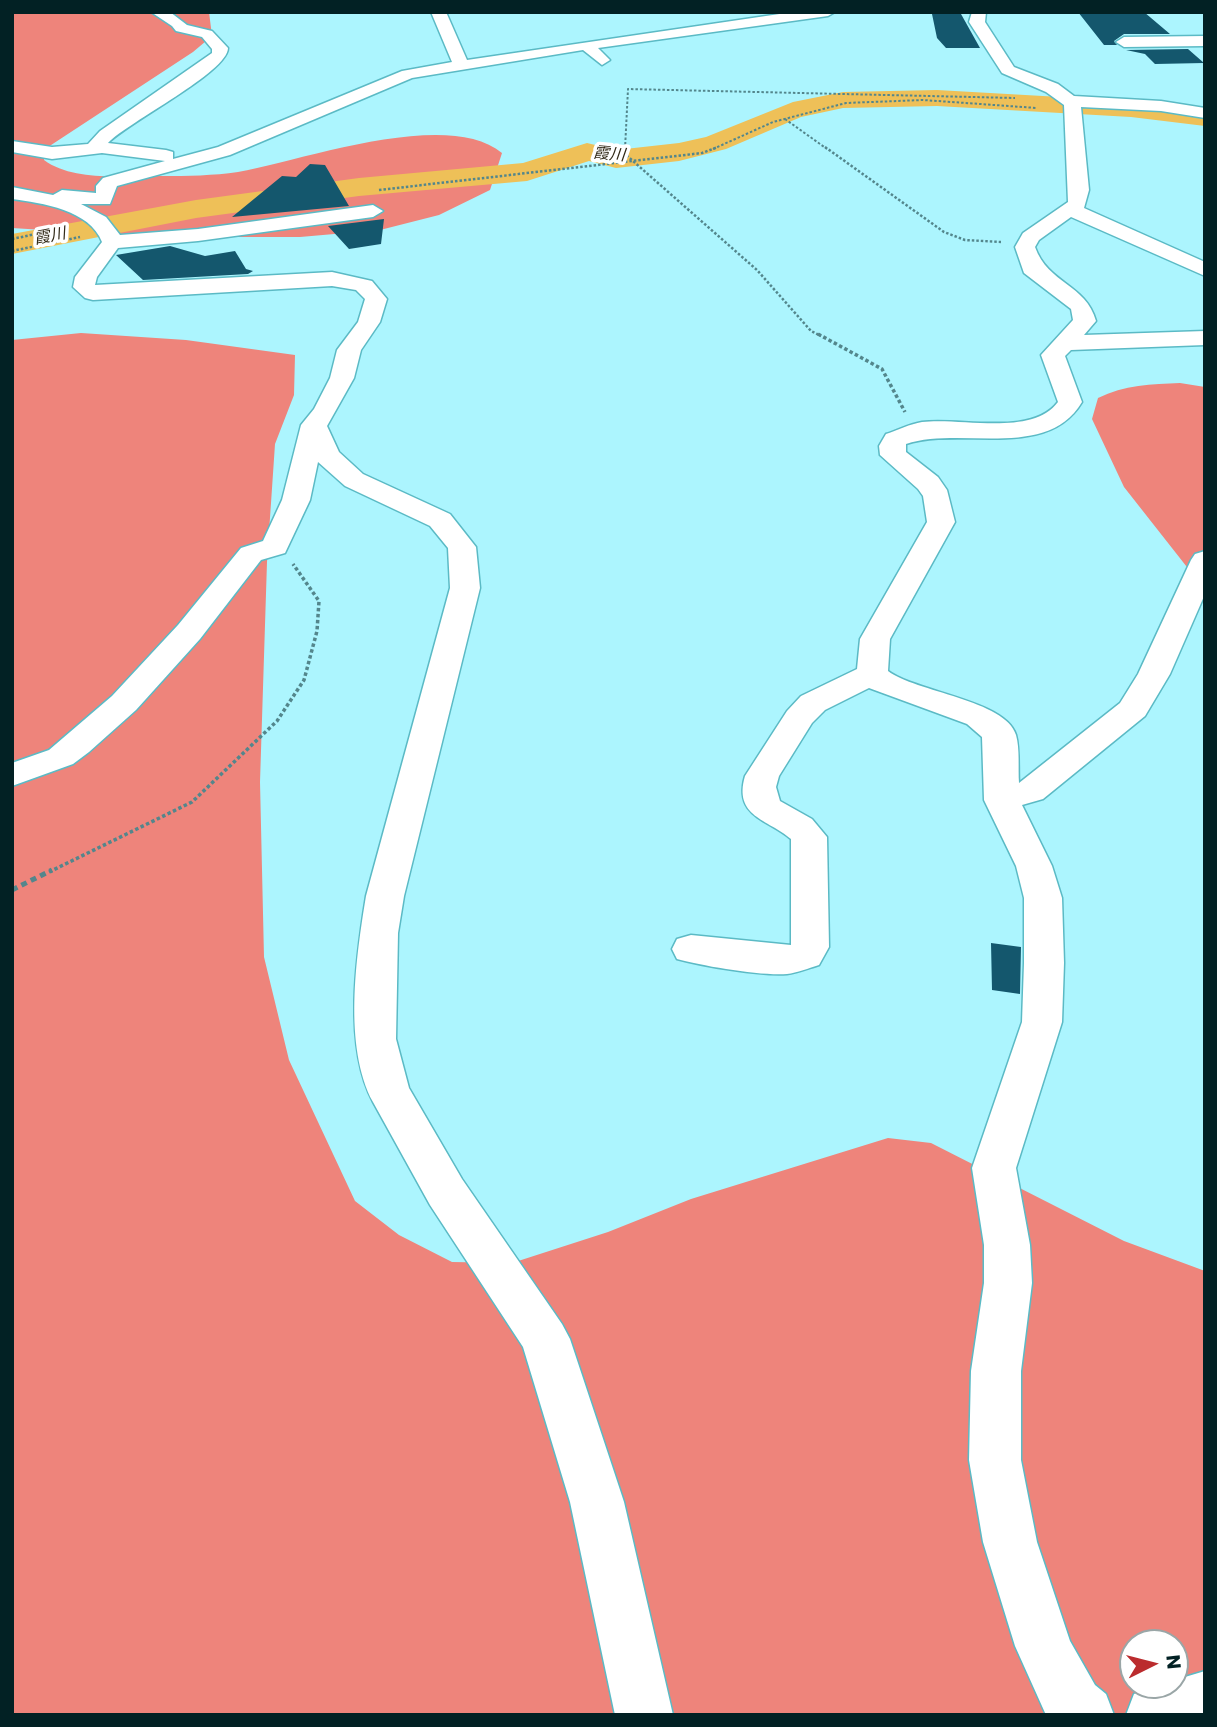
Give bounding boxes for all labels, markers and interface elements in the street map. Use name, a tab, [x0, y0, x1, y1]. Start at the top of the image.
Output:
water label: 霞川	[592, 144, 626, 166]
water label: 霞川	[32, 225, 68, 249]
north arrow	[1119, 1629, 1189, 1699]
text: N	[1159, 1653, 1188, 1670]

